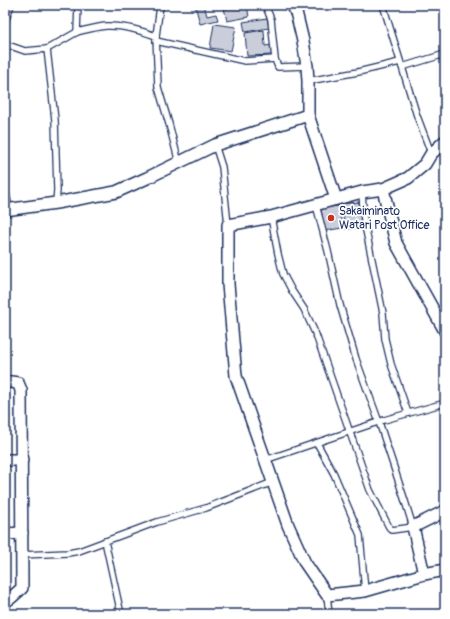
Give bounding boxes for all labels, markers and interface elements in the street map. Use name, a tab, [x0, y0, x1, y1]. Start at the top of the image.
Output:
place label: Sakaiminato Watari Post Office	[339, 204, 429, 233]
marker: Sakaiminato Watari Post Office	[326, 213, 336, 223]

